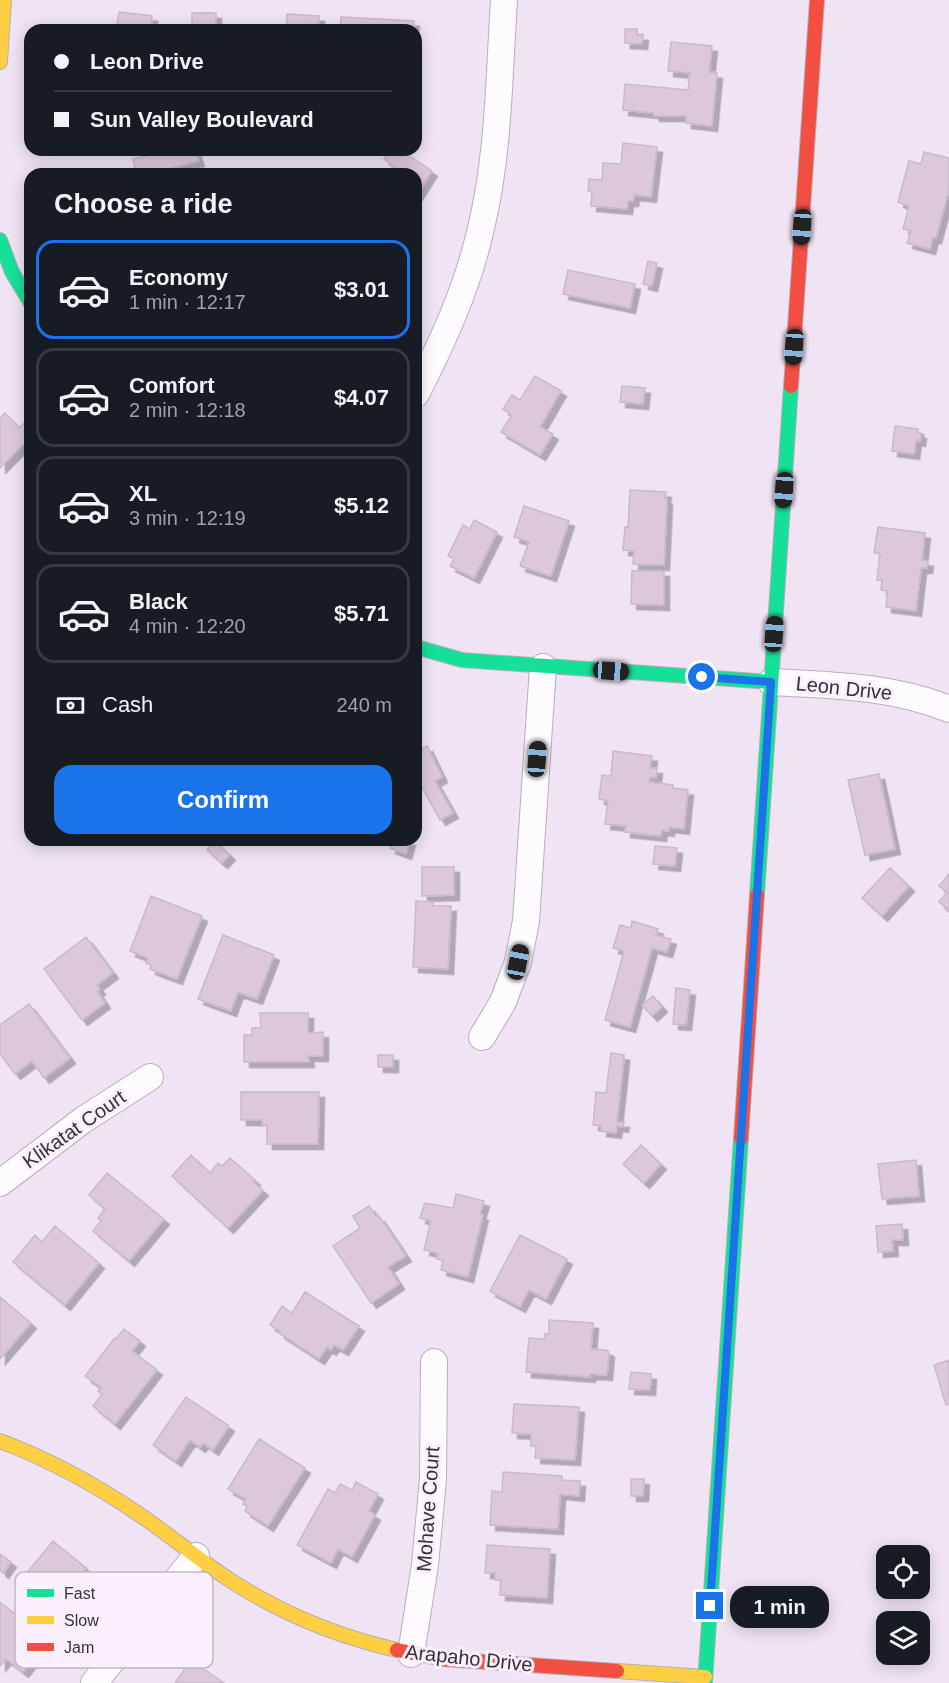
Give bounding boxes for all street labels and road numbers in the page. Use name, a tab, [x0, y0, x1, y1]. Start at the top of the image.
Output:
street label: Leon Drive	[795, 672, 893, 704]
street label: Klikatat Court	[19, 1085, 130, 1172]
street label: Mohave Court	[413, 1445, 443, 1572]
street label: Arapaho Drive	[404, 1640, 534, 1676]

